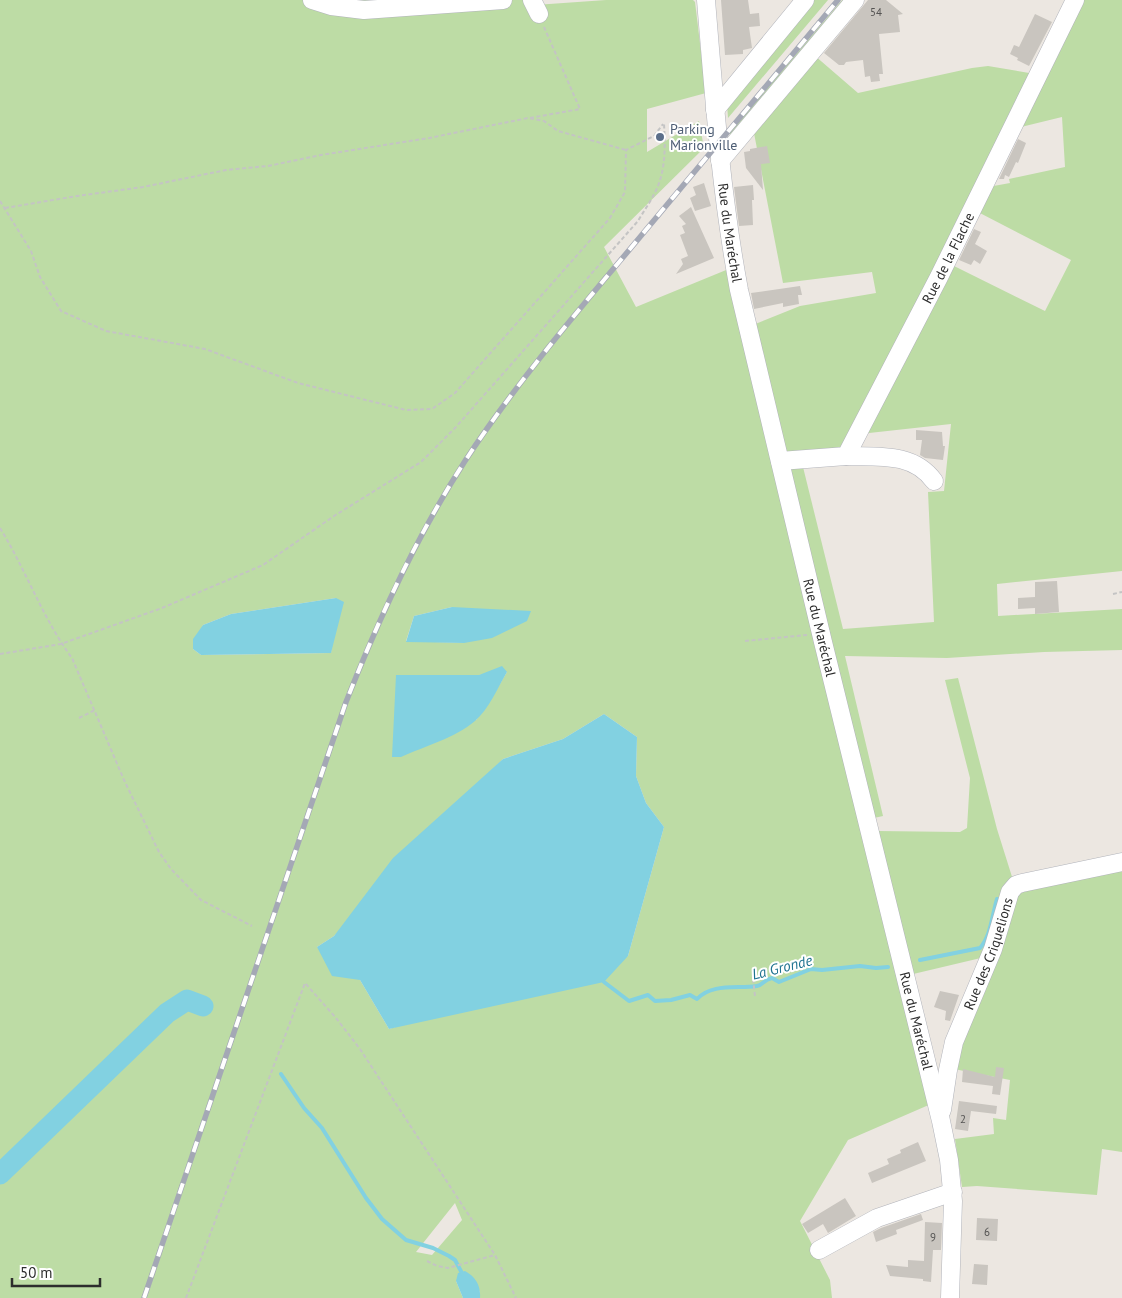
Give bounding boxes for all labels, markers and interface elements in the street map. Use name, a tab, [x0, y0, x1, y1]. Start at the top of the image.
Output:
house number: 54	[870, 5, 882, 19]
place label: Parking Marionville	[670, 120, 737, 154]
marker: Parking Marionville	[654, 131, 666, 143]
street label: Rue du Maréchal	[714, 182, 746, 284]
street label: Rue de la Flache	[918, 210, 978, 306]
street label: Rue du Maréchal	[799, 577, 840, 678]
street label: Rue des Criquelions	[960, 895, 1017, 1013]
water label: La Gronde	[750, 950, 814, 984]
street label: Rue du Maréchal	[896, 970, 937, 1072]
house number: 2	[960, 1112, 966, 1126]
house number: 6	[984, 1225, 990, 1239]
house number: 9	[930, 1230, 936, 1244]
scale bar	[12, 1256, 100, 1288]
text: 50 m	[20, 1263, 53, 1282]

